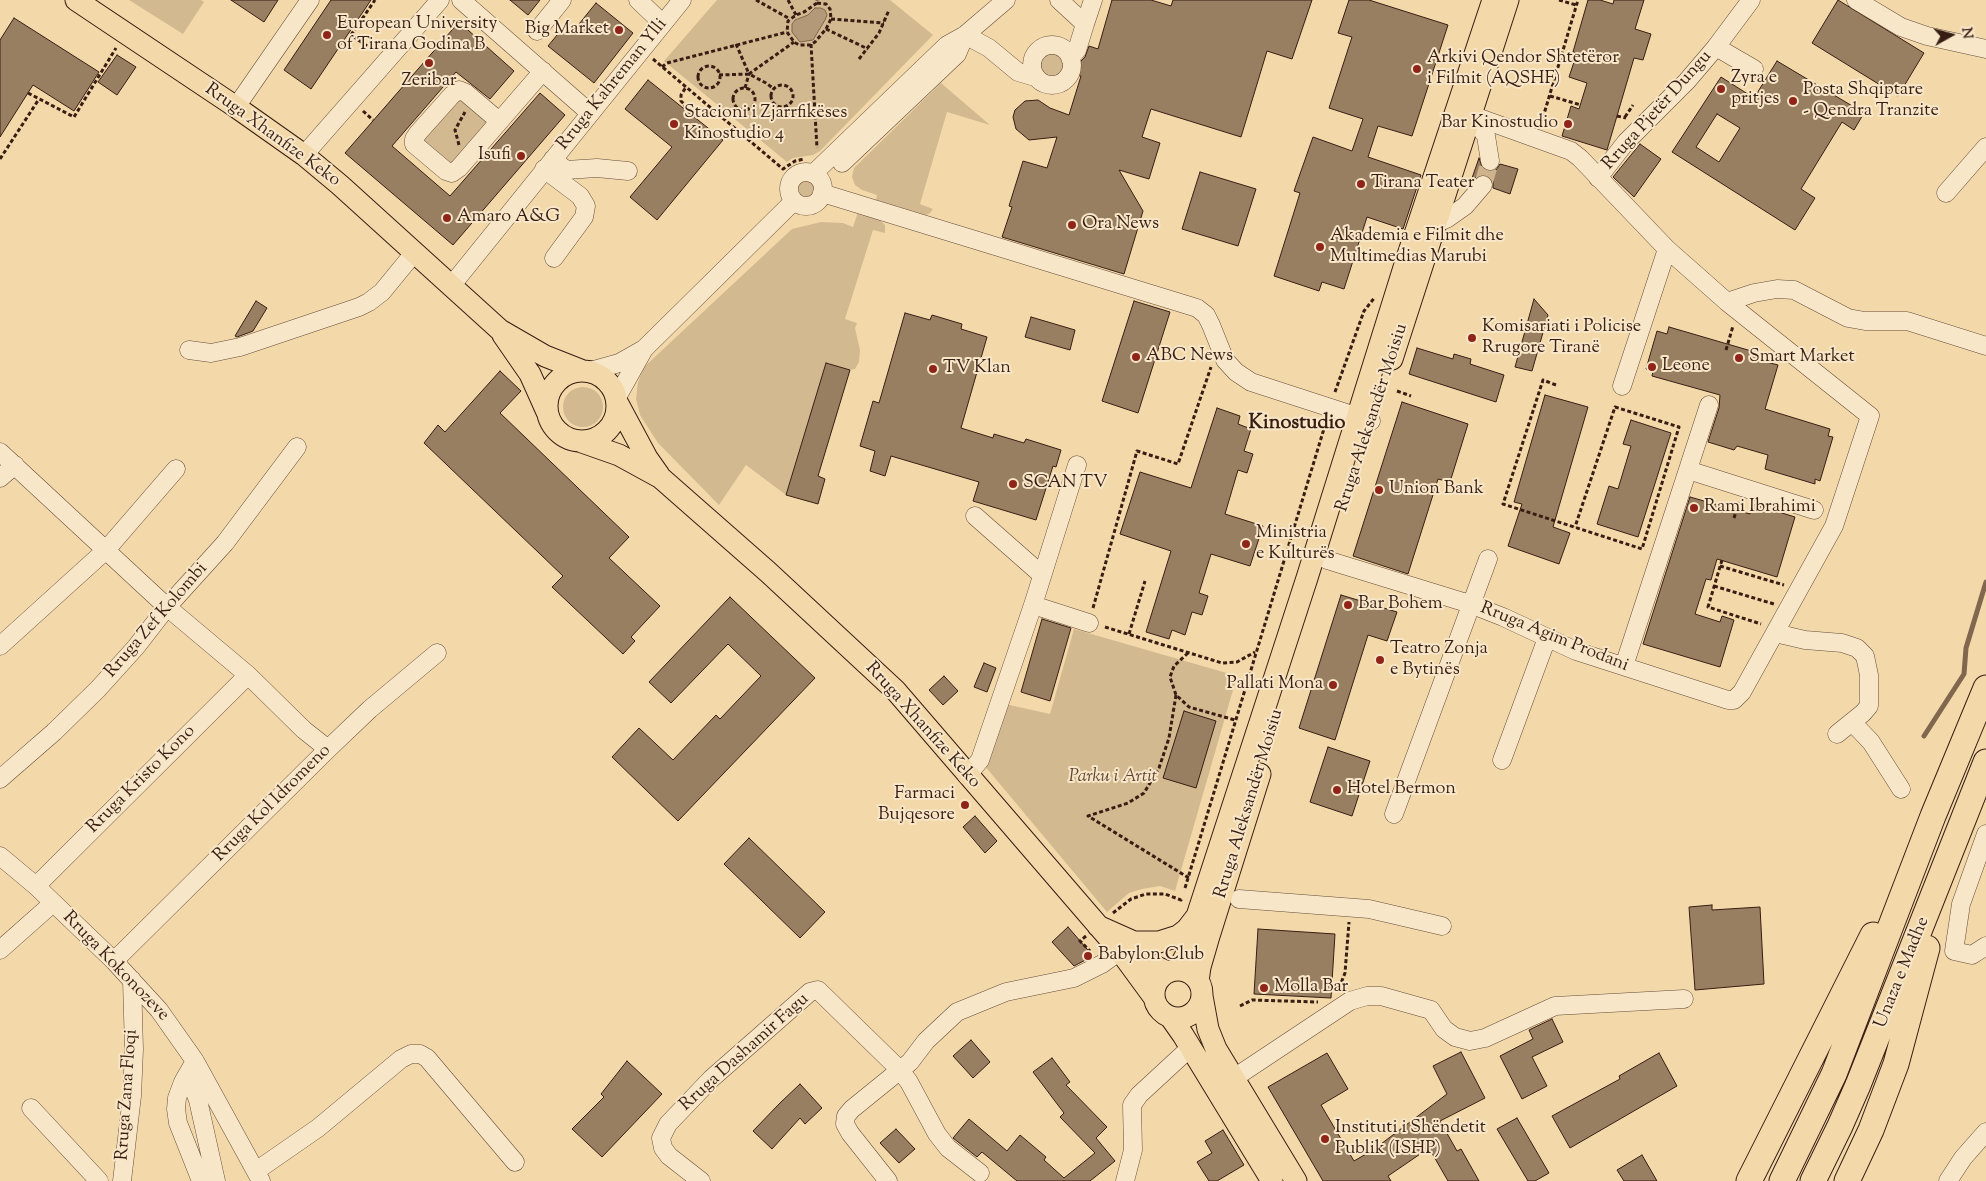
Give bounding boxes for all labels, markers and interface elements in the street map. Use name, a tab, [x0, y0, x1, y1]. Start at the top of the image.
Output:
north arrow	[1926, 10, 1976, 60]
place label: European University of Tirana Godina B	[337, 14, 497, 56]
street label: Rruga Kahreman Ylli	[553, 15, 673, 155]
place label: Big Market	[525, 19, 609, 41]
marker: Big Market	[613, 24, 625, 36]
text: N	[1955, 26, 1976, 40]
marker: European University of Tirana Godina B	[321, 29, 333, 41]
street label: Rruga Pjetër Dungu	[1599, 47, 1717, 175]
place label: Arkivi Qendor Shtetëror i Filmit (AQSHF)	[1427, 48, 1619, 90]
marker: Zeribar	[423, 57, 435, 69]
marker: Arkivi Qendor Shtetëror i Filmit (AQSHF)	[1411, 63, 1423, 75]
place label: Zyra e pritjes	[1731, 68, 1779, 110]
place label: Zeribar	[402, 71, 456, 93]
street label: Rruga Xhanfize Keko	[200, 80, 344, 192]
place label: Posta Shqiptare - Qendra Tranzite	[1803, 80, 1939, 122]
marker: Zyra e pritjes	[1715, 83, 1727, 95]
marker: Posta Shqiptare - Qendra Tranzite	[1787, 95, 1799, 107]
place label: Stacioni i Zjarrfikëses Kinostudio 4	[684, 103, 847, 146]
place label: Bar Kinostudio	[1441, 113, 1558, 135]
marker: Stacioni i Zjarrfikëses Kinostudio 4	[668, 118, 680, 130]
marker: Bar Kinostudio	[1562, 118, 1574, 130]
place label: Isufi	[478, 145, 511, 167]
marker: Isufi	[515, 150, 527, 162]
place label: Tirana Teater	[1371, 173, 1474, 195]
marker: Tirana Teater	[1355, 178, 1367, 190]
place label: Amaro A&G	[457, 207, 560, 229]
marker: Amaro A&G	[441, 212, 453, 224]
place label: Ora News	[1082, 214, 1159, 236]
marker: Ora News	[1066, 219, 1078, 231]
place label: Akademia e Filmit dhe Multimedias Marubi	[1330, 226, 1504, 268]
marker: Akademia e Filmit dhe Multimedias Marubi	[1314, 241, 1326, 253]
place label: Komisariati i Policise Rrugore Tiranë	[1482, 317, 1641, 359]
street label: Rruga Aleksandër Moisiu	[1332, 321, 1414, 515]
marker: Komisariati i Policise Rrugore Tiranë	[1466, 332, 1478, 344]
place label: ABC News	[1146, 346, 1233, 368]
place label: Smart Market	[1749, 347, 1855, 369]
marker: ABC News	[1130, 351, 1142, 363]
marker: Smart Market	[1733, 352, 1745, 364]
place label: Leone	[1662, 356, 1710, 378]
place label: TV Klan	[943, 358, 1011, 380]
marker: Leone	[1646, 361, 1658, 373]
marker: TV Klan	[927, 363, 939, 375]
district label: Kinostudio	[1249, 413, 1345, 437]
place label: SCAN TV	[1023, 473, 1107, 495]
marker: SCAN TV	[1007, 478, 1019, 490]
place label: Union Bank	[1389, 479, 1484, 501]
marker: Union Bank	[1373, 484, 1385, 496]
place label: Rami Ibrahimi	[1704, 497, 1816, 519]
marker: Rami Ibrahimi	[1688, 502, 1700, 514]
place label: Ministria e Kulturës	[1256, 523, 1335, 566]
marker: Ministria e Kulturës	[1240, 538, 1252, 550]
street label: Rruga Zef Kolombi	[101, 559, 213, 683]
place label: Bar Bohem	[1358, 594, 1443, 616]
street label: Rruga Agim Prodani	[1477, 598, 1631, 678]
marker: Bar Bohem	[1342, 599, 1354, 611]
place label: Teatro Zonja e Bytinës	[1390, 639, 1488, 682]
marker: Teatro Zonja e Bytinës	[1374, 654, 1386, 666]
street label: Rruga Xhanfize Keko	[860, 658, 984, 794]
place label: Pallati Mona	[1226, 674, 1323, 696]
marker: Pallati Mona	[1327, 679, 1339, 691]
street label: Rruga Aleksandër Moisiu	[1211, 707, 1289, 901]
street label: Rruga Kristo Kono	[83, 721, 201, 839]
street label: Rruga Kol Idromeno	[210, 741, 336, 867]
park label: Parku i Artit	[1069, 767, 1157, 789]
place label: Hotel Bermon	[1347, 779, 1456, 801]
place label: Farmaci Bujqesore	[878, 784, 955, 826]
marker: Hotel Bermon	[1331, 784, 1343, 796]
marker: Farmaci Bujqesore	[959, 799, 971, 811]
street label: Rruga Kokonozeve	[57, 908, 173, 1026]
street label: Unaza e Madhe	[1871, 914, 1935, 1032]
place label: Babylon Club	[1098, 945, 1204, 967]
marker: Babylon Club	[1082, 950, 1094, 962]
place label: Molla Bar	[1274, 977, 1348, 999]
marker: Molla Bar	[1258, 982, 1270, 994]
street label: Rruga Dashamir Fagu	[676, 989, 814, 1117]
street label: Rruga Zana Floqi	[113, 1029, 143, 1161]
place label: Instituti i Shëndetit Publik (ISHP)	[1335, 1118, 1486, 1160]
marker: Instituti i Shëndetit Publik (ISHP)	[1319, 1133, 1331, 1145]

